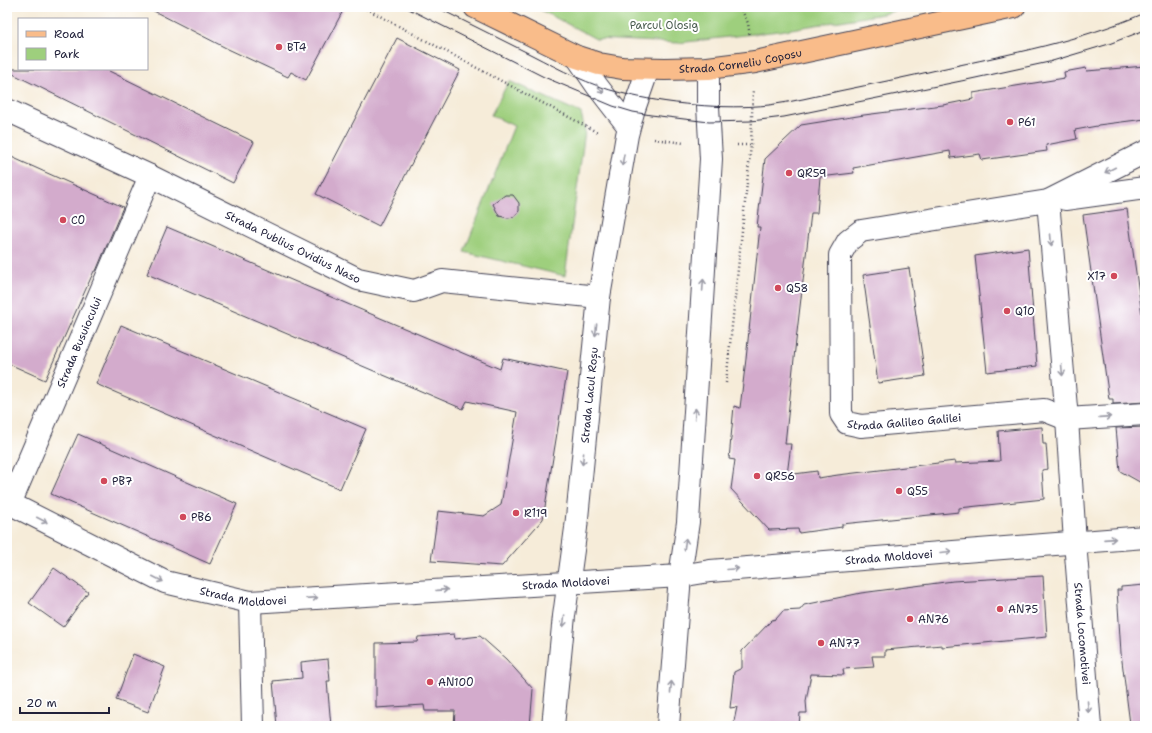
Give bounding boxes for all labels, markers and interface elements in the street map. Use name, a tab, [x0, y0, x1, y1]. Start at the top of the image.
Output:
legend	[18, 18, 148, 70]
park label: Parcul Olosig	[630, 18, 698, 33]
text: Road	[54, 26, 85, 42]
place label: BT4	[287, 40, 307, 55]
marker: BT4	[274, 42, 284, 52]
street label: Strada Corneliu Coposu	[679, 45, 803, 77]
text: Park	[54, 46, 80, 62]
one-way arrow	[595, 84, 604, 95]
place label: P61	[1018, 115, 1035, 130]
marker: P61	[1005, 117, 1015, 127]
one-way arrow	[619, 153, 627, 166]
place label: QR59	[797, 166, 827, 181]
one-way arrow	[1104, 166, 1116, 174]
marker: QR59	[784, 168, 794, 178]
street label: Strada Publius Ovidius Naso	[222, 207, 363, 287]
place label: C0	[71, 213, 85, 228]
marker: C0	[58, 215, 68, 225]
one-way arrow	[1047, 233, 1055, 246]
place label: X17	[1087, 269, 1106, 284]
marker: X17	[1109, 271, 1119, 281]
one-way arrow	[700, 279, 707, 292]
place label: Q58	[786, 281, 808, 296]
marker: Q58	[773, 283, 783, 293]
street label: Strada Busuiocului	[53, 295, 106, 390]
place label: Q10	[1015, 304, 1035, 319]
marker: Q10	[1002, 306, 1012, 316]
one-way arrow	[592, 323, 600, 336]
street label: Strada Lacul Roșu	[577, 346, 602, 444]
one-way arrow	[1059, 363, 1066, 376]
one-way arrow	[691, 408, 699, 421]
street label: Strada Galileo Galilei	[846, 410, 962, 434]
one-way arrow	[1098, 413, 1111, 420]
one-way arrow	[579, 452, 587, 465]
place label: QR56	[765, 469, 795, 484]
marker: QR56	[752, 471, 762, 481]
place label: PB7	[112, 474, 133, 489]
marker: PB7	[99, 476, 109, 486]
place label: Q55	[907, 484, 928, 499]
marker: Q55	[894, 486, 904, 496]
place label: R119	[524, 506, 548, 521]
marker: R119	[511, 508, 521, 518]
place label: PB6	[191, 510, 212, 525]
marker: PB6	[178, 512, 188, 522]
one-way arrow	[35, 517, 47, 524]
one-way arrow	[1103, 536, 1116, 543]
one-way arrow	[681, 538, 689, 551]
street label: Strada Moldovei	[844, 547, 933, 568]
one-way arrow	[939, 549, 952, 556]
one-way arrow	[726, 566, 739, 573]
street label: Strada Moldovei	[522, 573, 610, 594]
one-way arrow	[151, 575, 163, 583]
street label: Strada Locomotivei	[1070, 582, 1094, 685]
street label: Strada Moldovei	[198, 583, 287, 610]
one-way arrow	[435, 586, 448, 594]
one-way arrow	[305, 595, 318, 602]
place label: AN75	[1008, 602, 1038, 617]
marker: AN75	[995, 604, 1005, 614]
place label: AN76	[918, 612, 949, 627]
one-way arrow	[560, 614, 568, 627]
marker: AN76	[905, 614, 915, 624]
place label: AN77	[829, 636, 860, 651]
marker: AN77	[816, 638, 826, 648]
place label: AN100	[438, 675, 474, 690]
marker: AN100	[425, 677, 435, 687]
one-way arrow	[667, 681, 675, 694]
scale bar	[20, 689, 109, 715]
text: 20 m	[26, 695, 57, 711]
one-way arrow	[1084, 700, 1092, 713]

